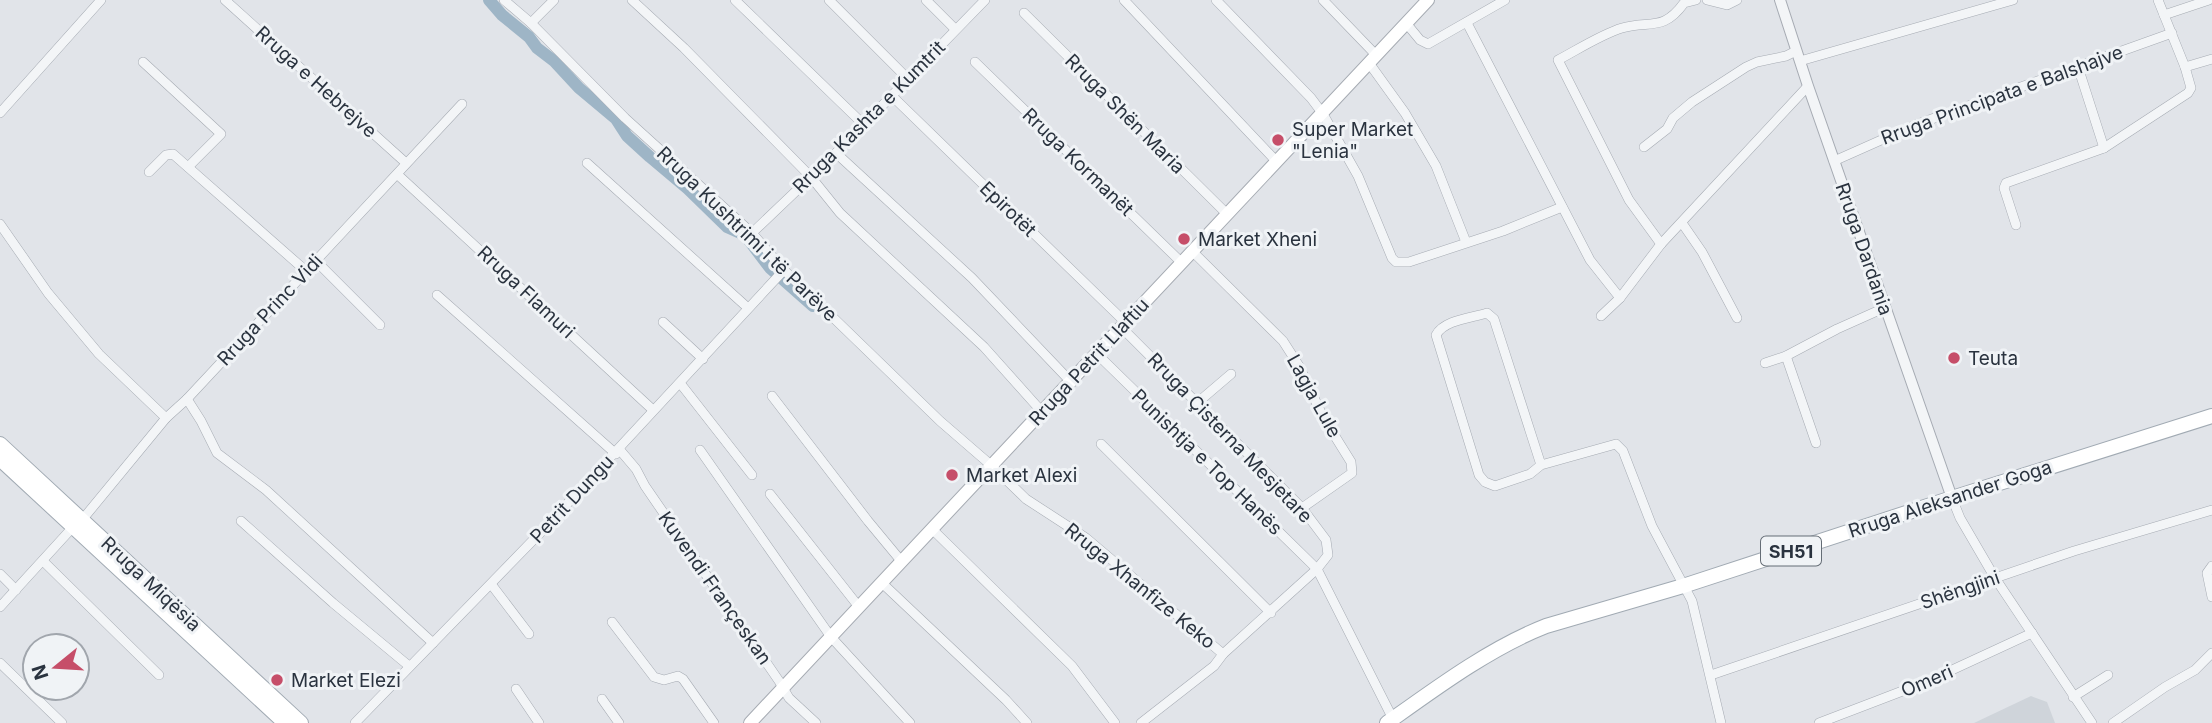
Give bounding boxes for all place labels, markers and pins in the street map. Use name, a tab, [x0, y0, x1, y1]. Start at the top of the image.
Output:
place label: Super Market "Lenia"	[1292, 118, 1413, 163]
marker: Super Market "Lenia"	[1270, 132, 1286, 148]
place label: Market Xheni	[1198, 228, 1317, 251]
marker: Market Xheni	[1176, 231, 1192, 247]
place label: Teuta	[1968, 347, 2018, 370]
marker: Teuta	[1946, 350, 1962, 366]
place label: Market Alexi	[966, 464, 1077, 487]
marker: Market Alexi	[944, 467, 960, 483]
place label: Market Elezi	[291, 669, 401, 692]
marker: Market Elezi	[269, 672, 285, 688]

